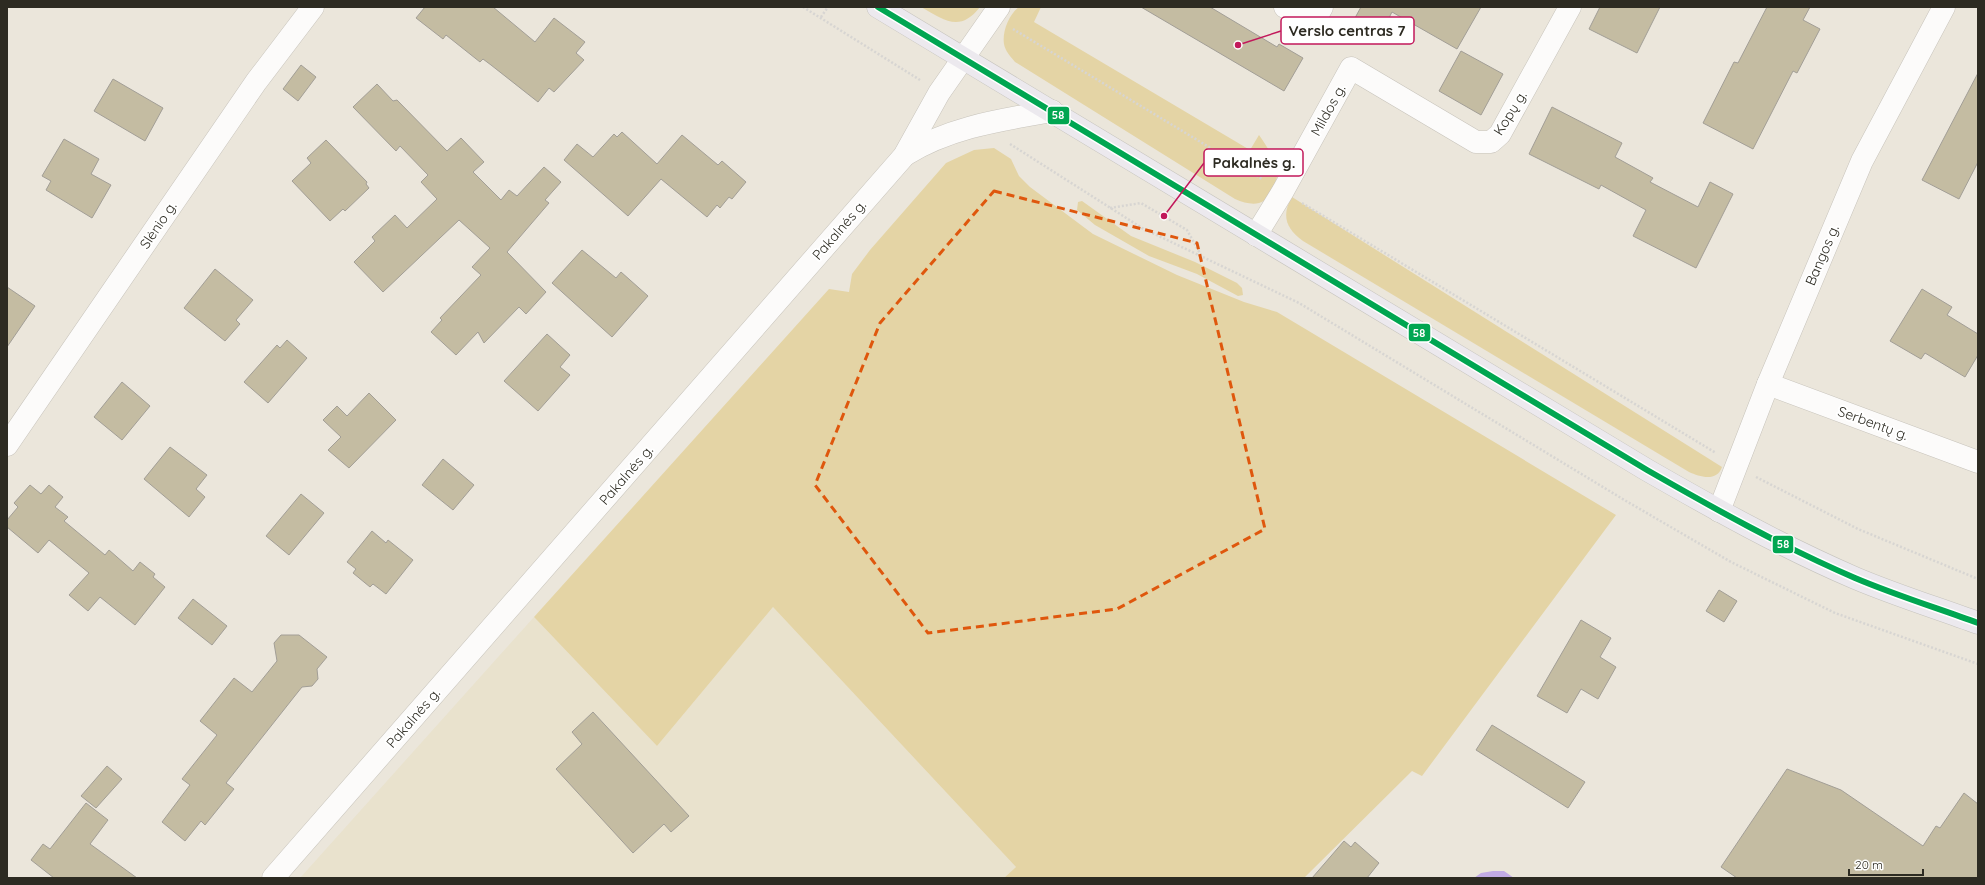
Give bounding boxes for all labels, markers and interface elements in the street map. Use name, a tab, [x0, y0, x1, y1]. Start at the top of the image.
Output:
callout: Verslo centras 7	[1281, 17, 1414, 44]
text: Verslo centras 7	[1288, 21, 1406, 40]
street label: Mildos g.	[1306, 81, 1350, 139]
street label: Kopų g.	[1489, 87, 1531, 139]
line badge: 58	[1047, 106, 1070, 125]
text: 58	[1052, 108, 1064, 122]
callout: Pakalnės g.	[1204, 149, 1303, 176]
text: Pakalnės g.	[1213, 153, 1295, 172]
street label: Pakalnės g.	[808, 196, 870, 264]
street label: Slėnio g.	[136, 198, 180, 252]
street label: Bangos g.	[1801, 222, 1843, 288]
line badge: 58	[1408, 323, 1431, 342]
text: 58	[1413, 326, 1425, 340]
street label: Serbentų g.	[1835, 402, 1911, 444]
street label: Pakalnės g.	[595, 441, 657, 509]
line badge: 58	[1772, 535, 1794, 554]
text: 58	[1777, 537, 1789, 551]
street label: Pakalnės g.	[382, 684, 444, 752]
scale bar	[1849, 851, 1923, 877]
text: 20 m	[1855, 857, 1883, 872]

